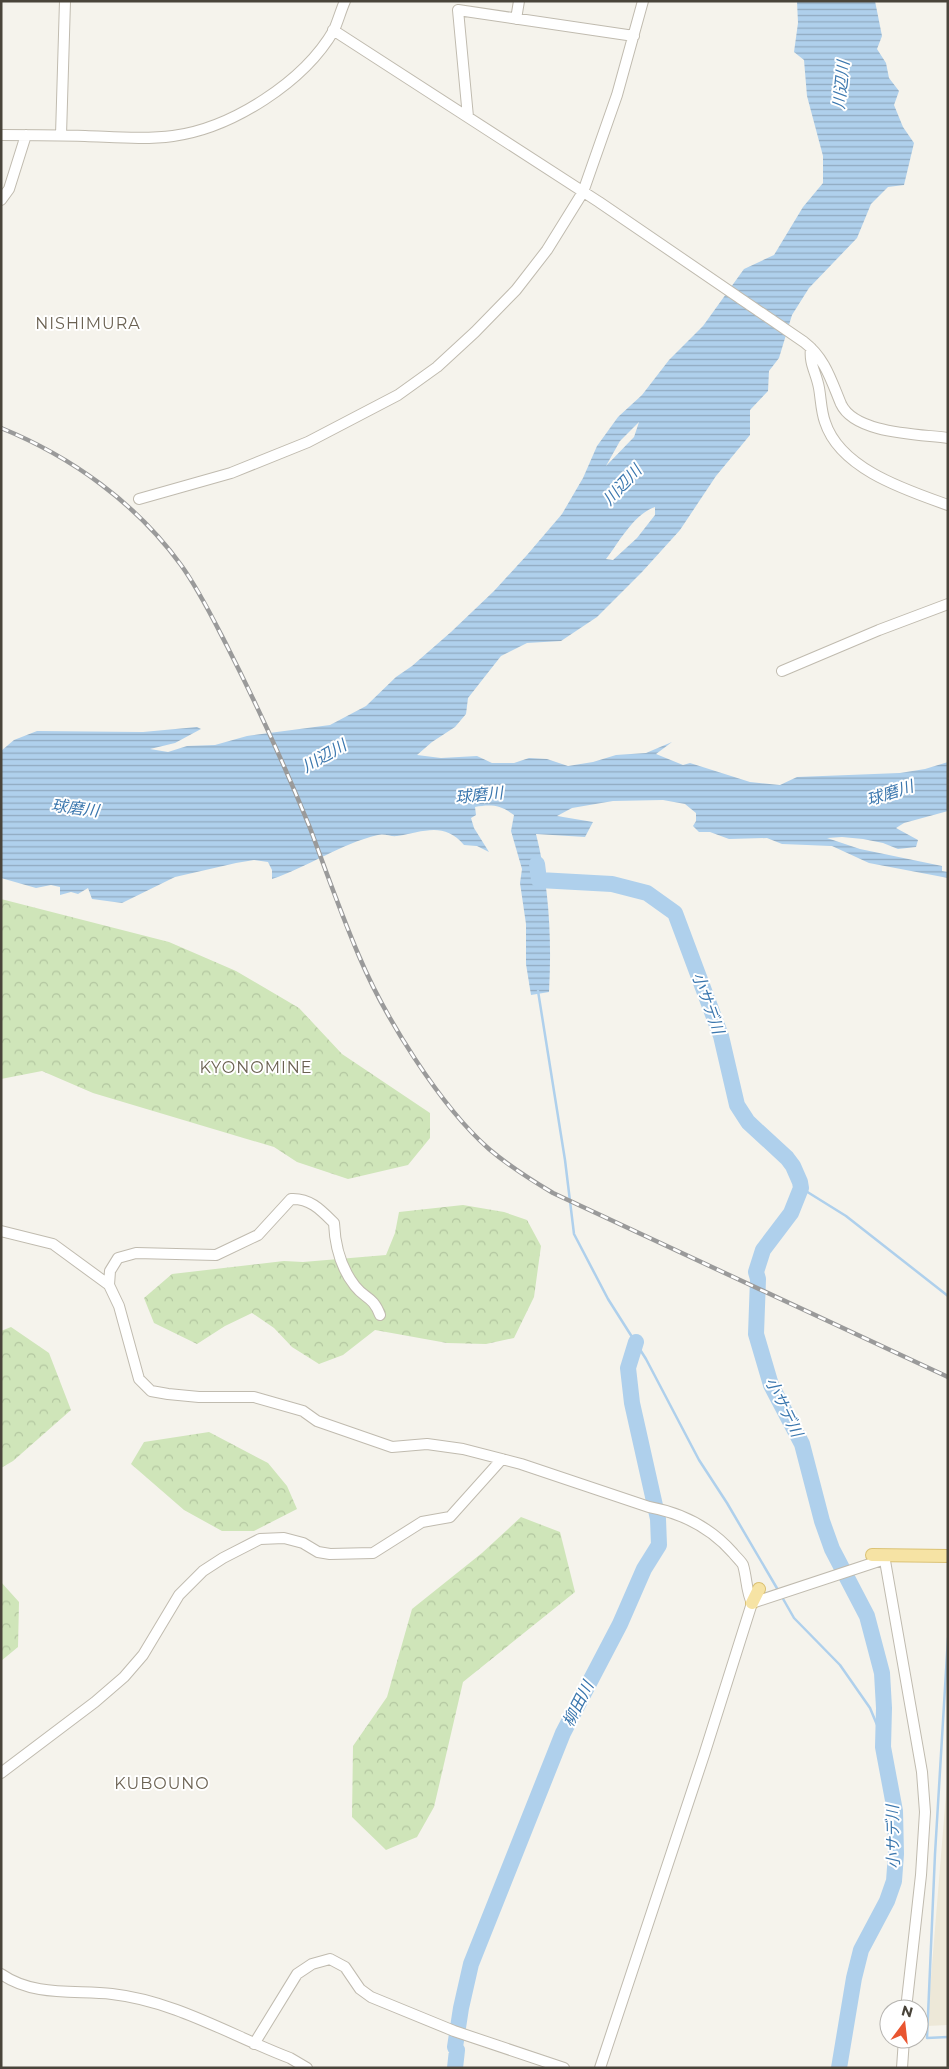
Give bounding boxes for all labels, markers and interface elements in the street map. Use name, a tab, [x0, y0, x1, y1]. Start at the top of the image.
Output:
water label: 川辺川	[829, 58, 853, 110]
district label: NISHIMURA	[35, 314, 141, 333]
water label: 川辺川	[599, 460, 647, 509]
water label: 川辺川	[298, 735, 351, 776]
water label: 球磨川	[864, 776, 918, 809]
water label: 球磨川	[454, 783, 506, 807]
water label: 球磨川	[50, 796, 102, 821]
water label: 小サデ川	[688, 970, 729, 1038]
district label: KYONOMINE	[200, 1058, 312, 1077]
water label: 小サデ川	[761, 1374, 807, 1442]
water label: 柳田川	[559, 1677, 598, 1730]
district label: KUBOUNO	[114, 1774, 210, 1793]
water label: 小サデ川	[883, 1803, 903, 1869]
north arrow	[879, 1999, 929, 2049]
text: N	[900, 2001, 915, 2022]

